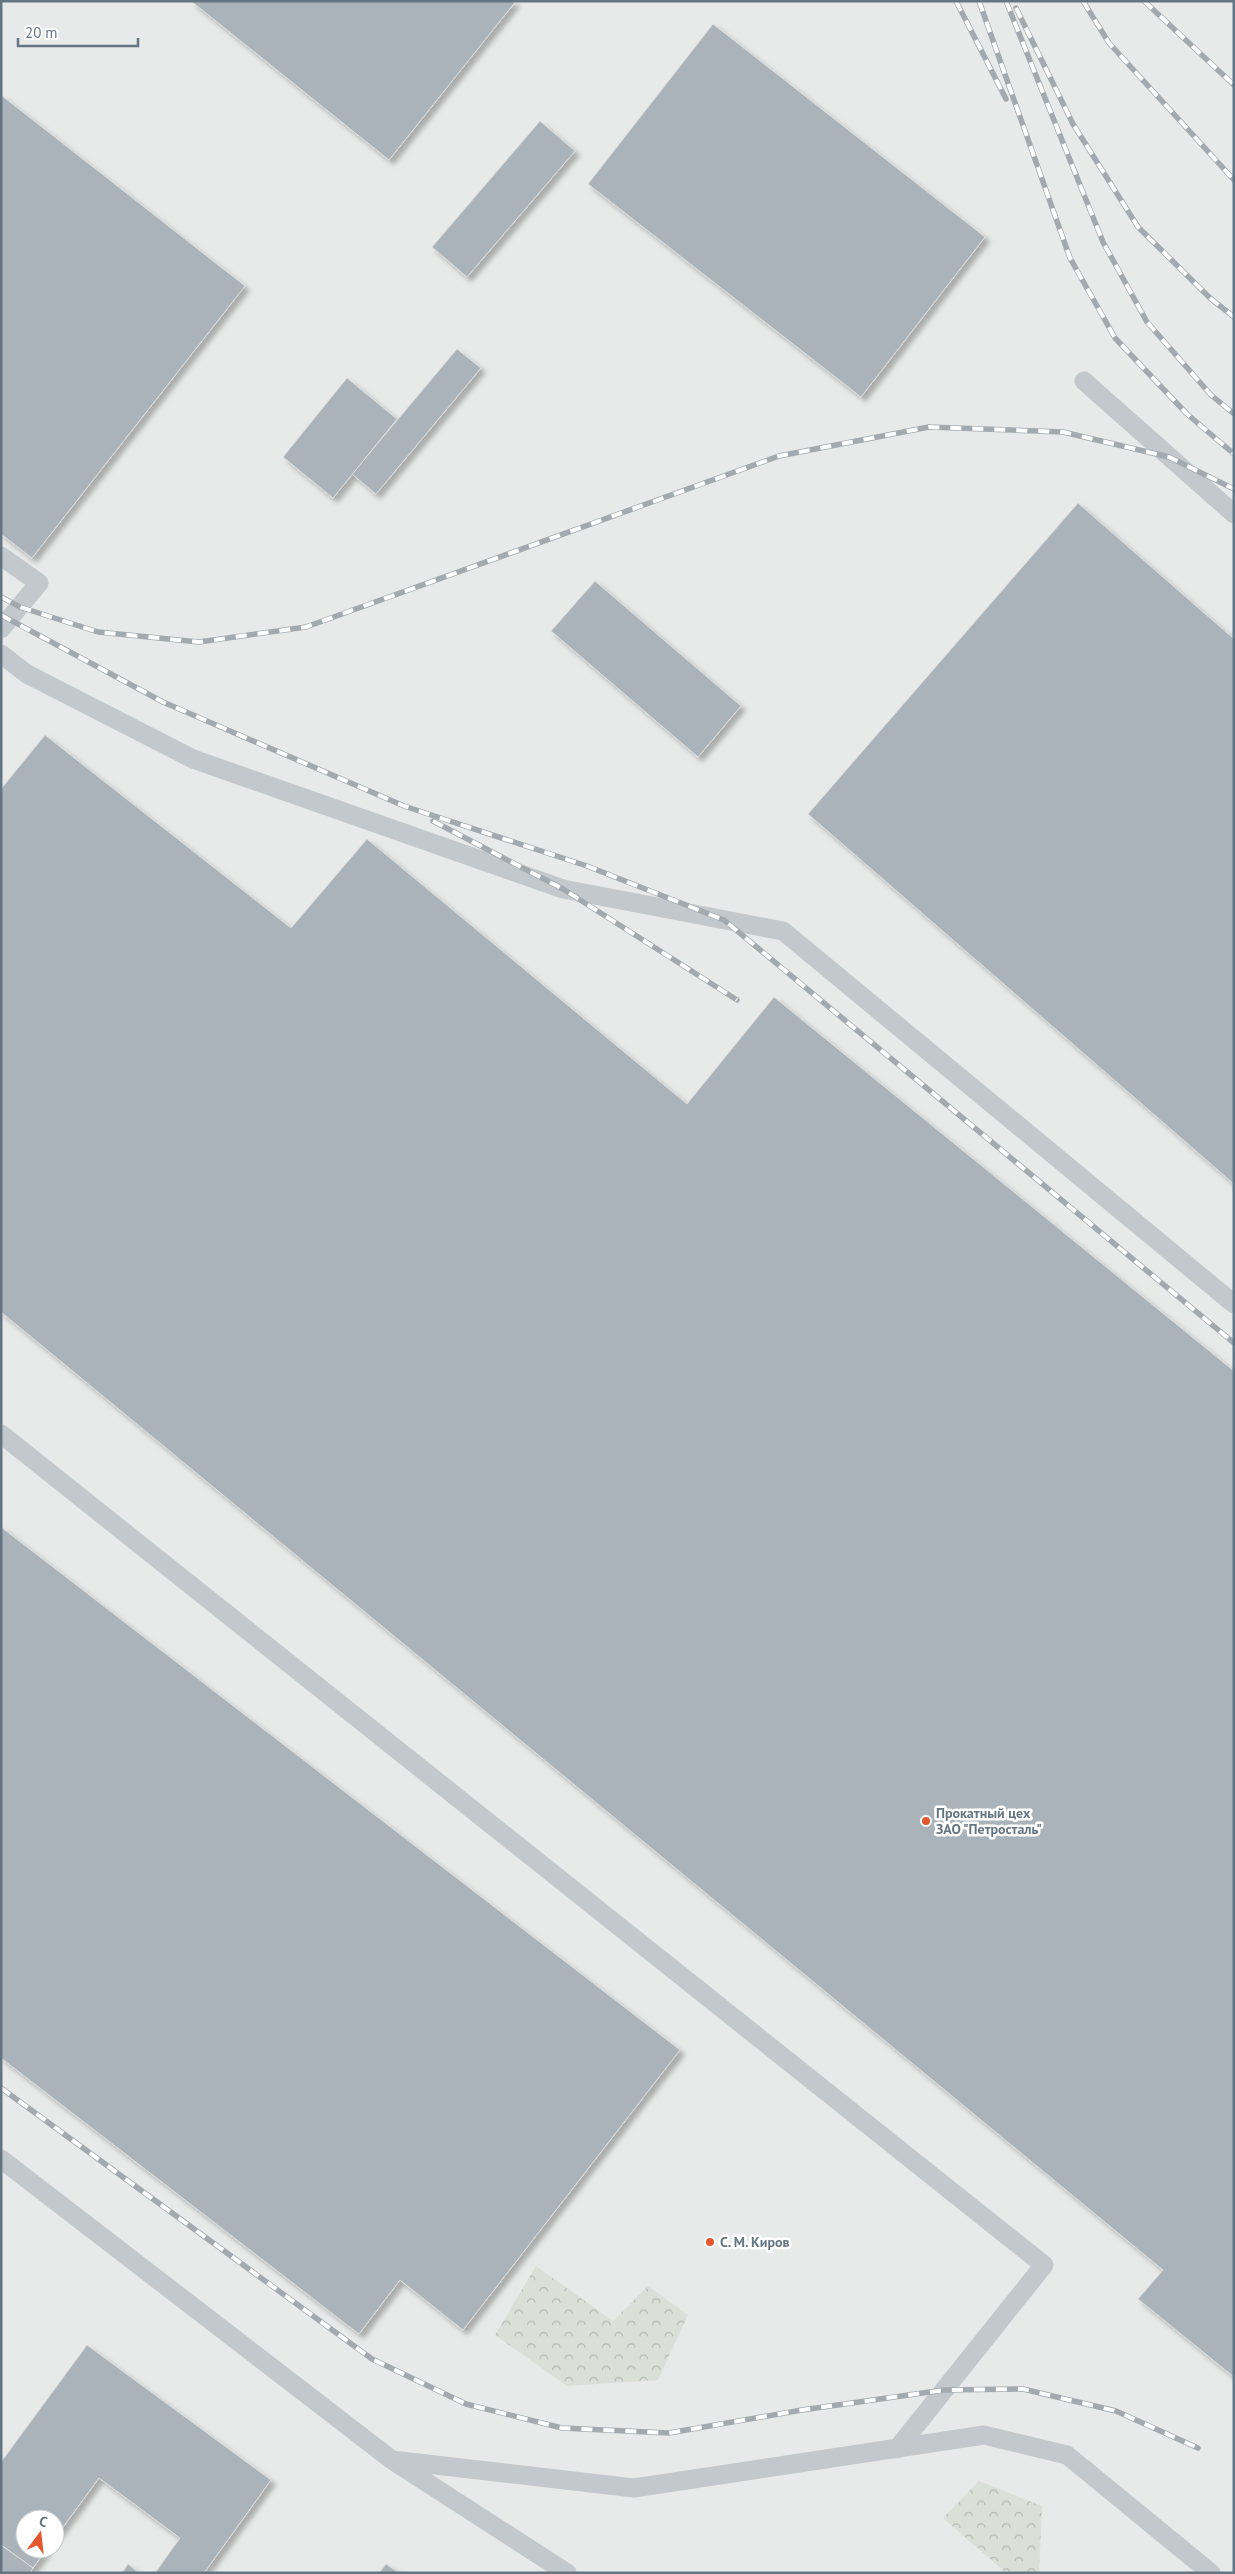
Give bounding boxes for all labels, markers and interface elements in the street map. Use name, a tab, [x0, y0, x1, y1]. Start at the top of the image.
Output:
scale bar	[18, 15, 138, 47]
text: 20 m	[25, 23, 58, 42]
place label: Прокатный цех ЗАО "Петросталь"	[936, 1804, 1042, 1838]
marker: Прокатный цех ЗАО "Петросталь"	[920, 1815, 932, 1827]
place label: С. М. Киров	[720, 2233, 790, 2251]
marker: С. М. Киров	[704, 2236, 716, 2248]
north arrow	[15, 2509, 65, 2559]
text: С	[37, 2512, 50, 2531]

